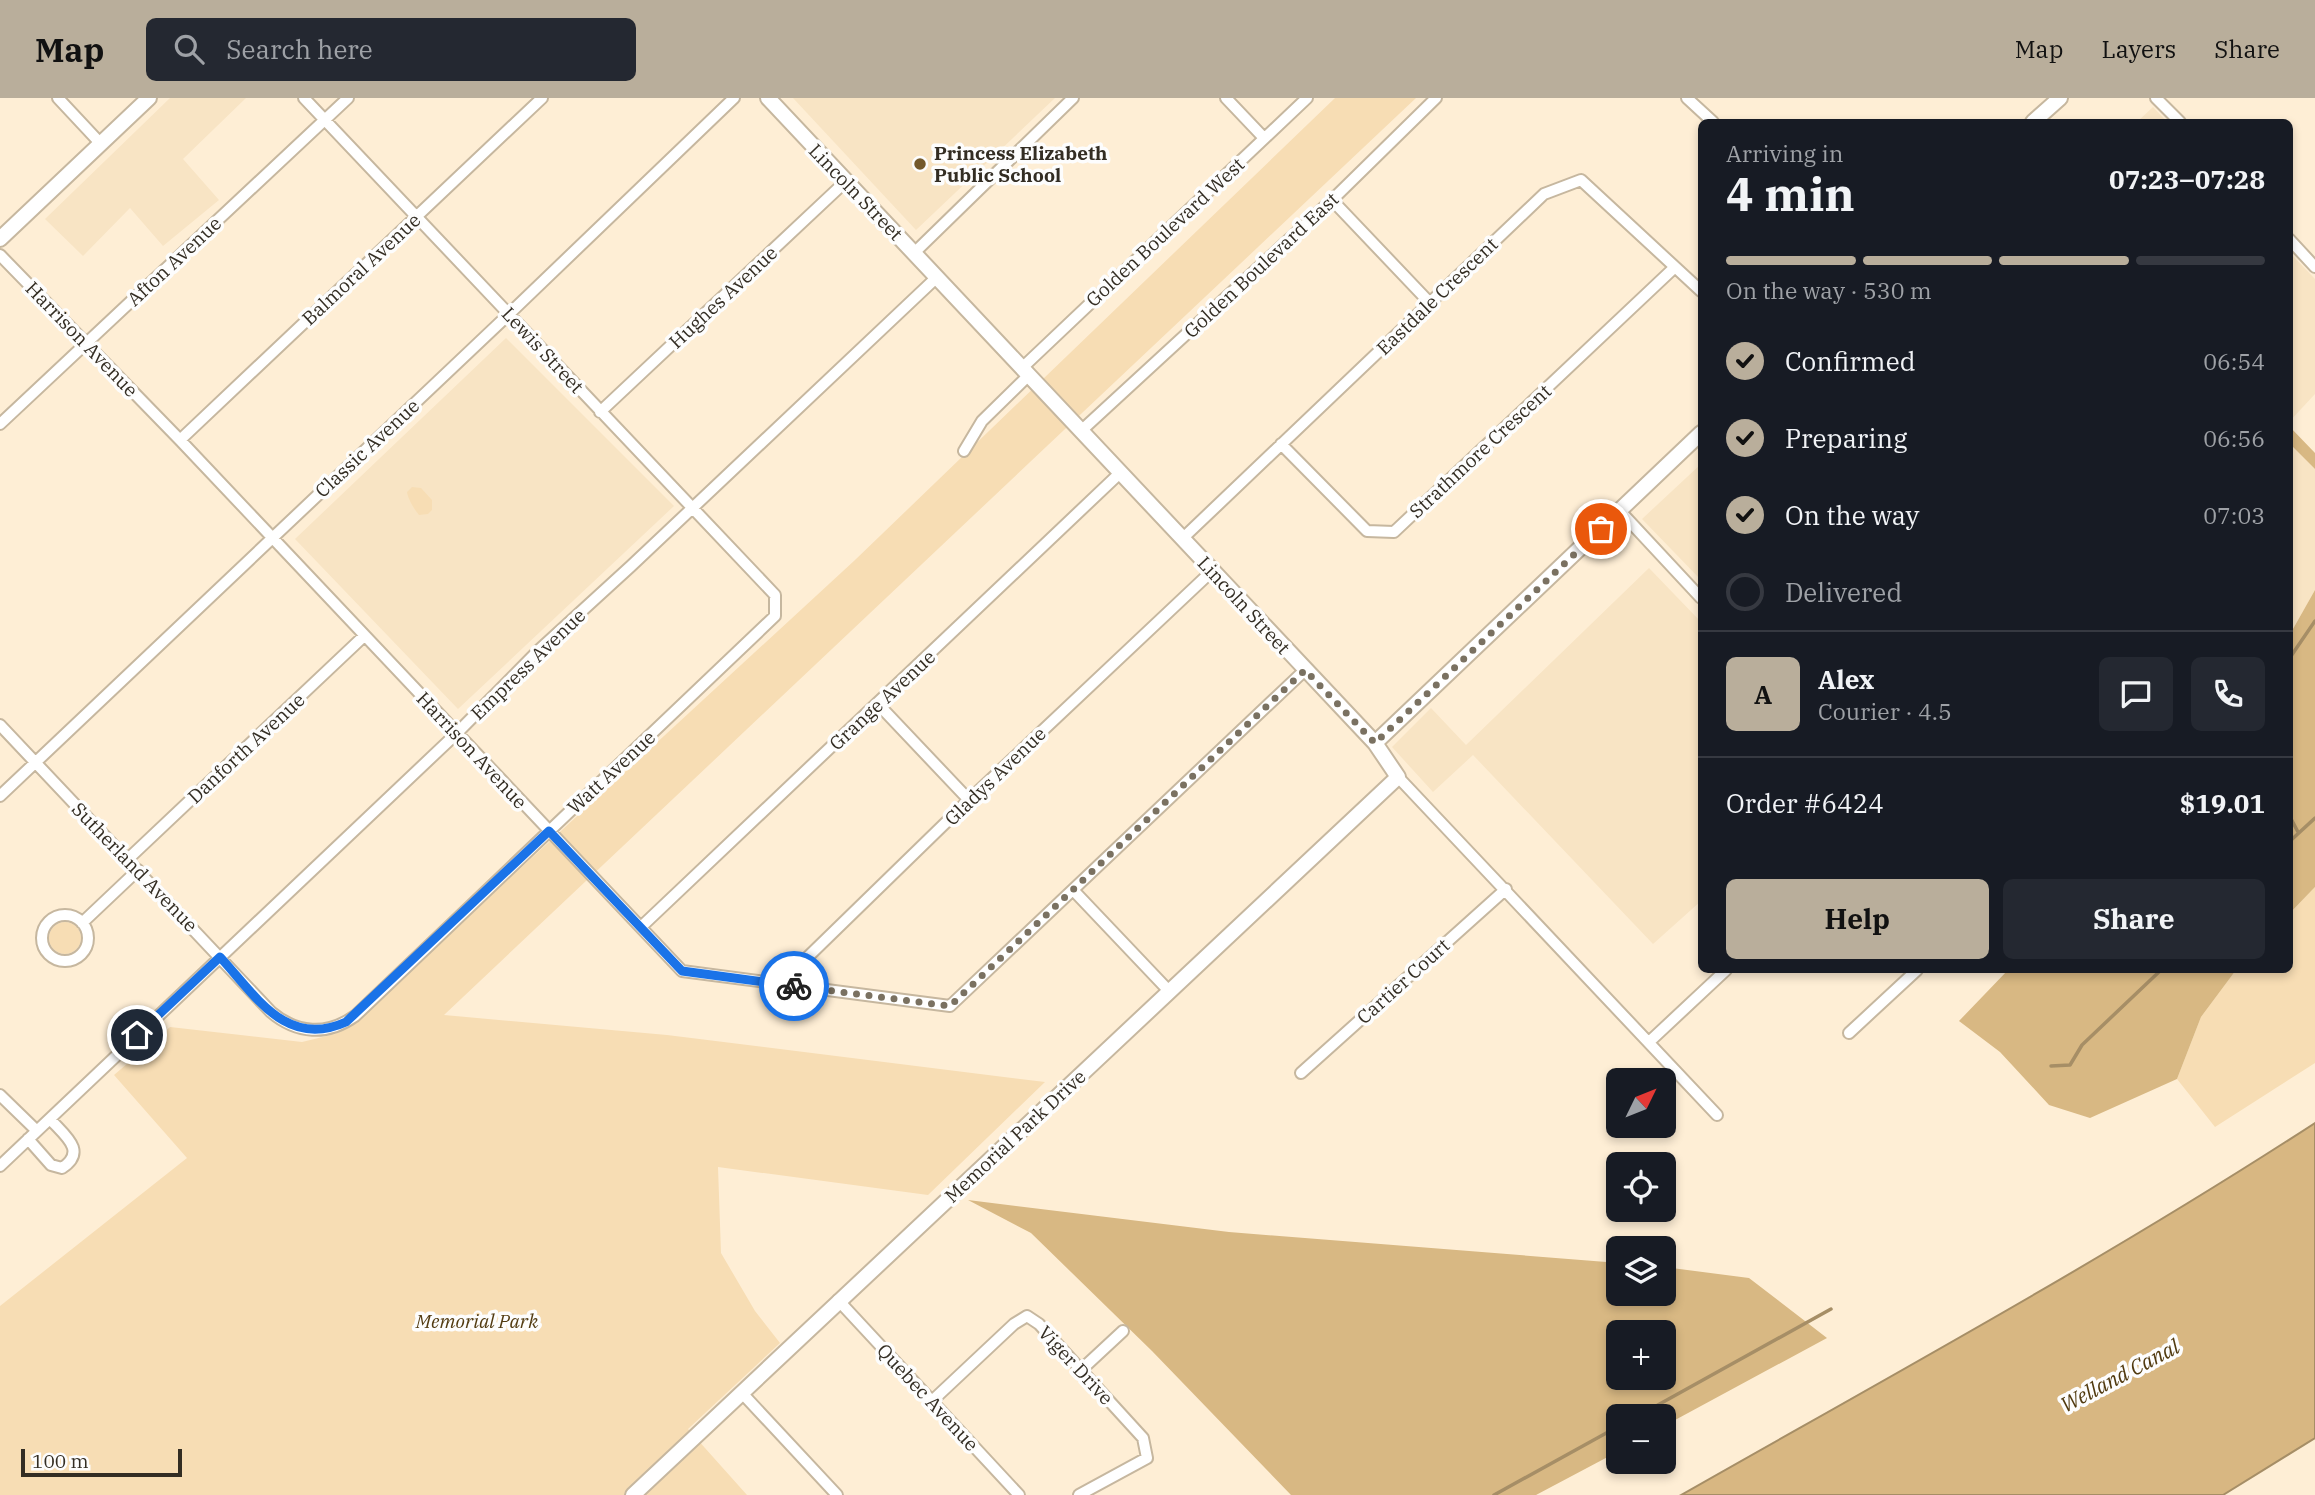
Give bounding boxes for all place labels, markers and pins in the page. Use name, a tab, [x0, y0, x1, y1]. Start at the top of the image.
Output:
place label: Princess Elizabeth Public School	[934, 141, 1107, 187]
marker: Princess Elizabeth Public School	[912, 156, 928, 172]
pin	[1571, 499, 1631, 559]
pin	[107, 1005, 167, 1065]

